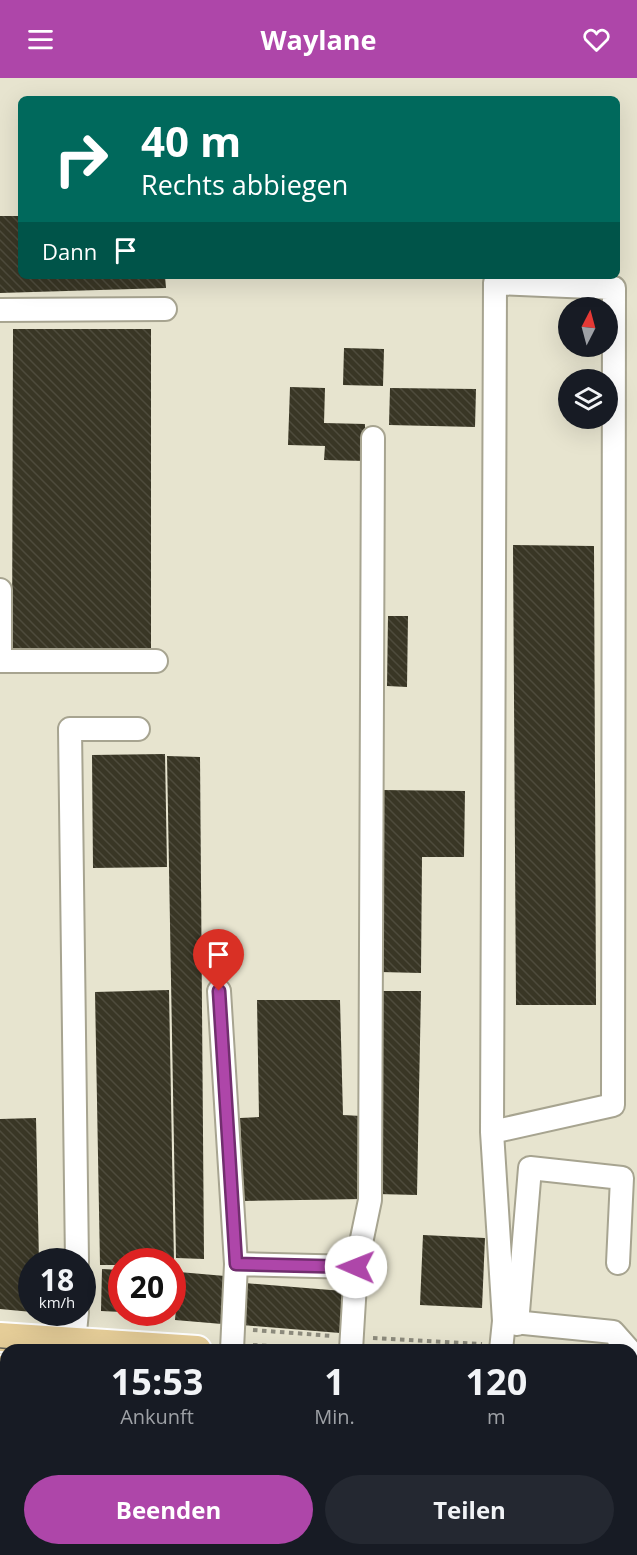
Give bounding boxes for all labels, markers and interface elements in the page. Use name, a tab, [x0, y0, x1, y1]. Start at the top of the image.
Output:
text: Waylane	[260, 21, 377, 58]
icon: menu	[24, 23, 57, 56]
icon: heart	[580, 23, 613, 56]
text: 40 m	[141, 112, 241, 169]
icon: right	[42, 120, 120, 198]
text: Rechts abbiegen	[141, 166, 348, 203]
icon: arrive	[109, 234, 142, 267]
text: Dann	[42, 236, 97, 266]
north arrow	[558, 297, 618, 357]
map controls	[558, 297, 618, 429]
button: layers	[558, 369, 618, 429]
pin	[193, 929, 244, 991]
icon: arrive	[202, 938, 235, 971]
position arrow	[324, 1235, 388, 1299]
speed limit sign: 20	[108, 1248, 186, 1326]
text: 18	[40, 1259, 74, 1300]
text: km/h	[39, 1292, 75, 1312]
text: 15:53	[111, 1357, 203, 1406]
text: 1	[324, 1357, 345, 1406]
text: 120	[465, 1357, 527, 1406]
text: Ankunft	[120, 1403, 194, 1430]
text: Min.	[314, 1403, 355, 1430]
text: m	[487, 1403, 506, 1430]
button: Beenden	[24, 1475, 313, 1544]
button: Teilen	[325, 1475, 614, 1544]

